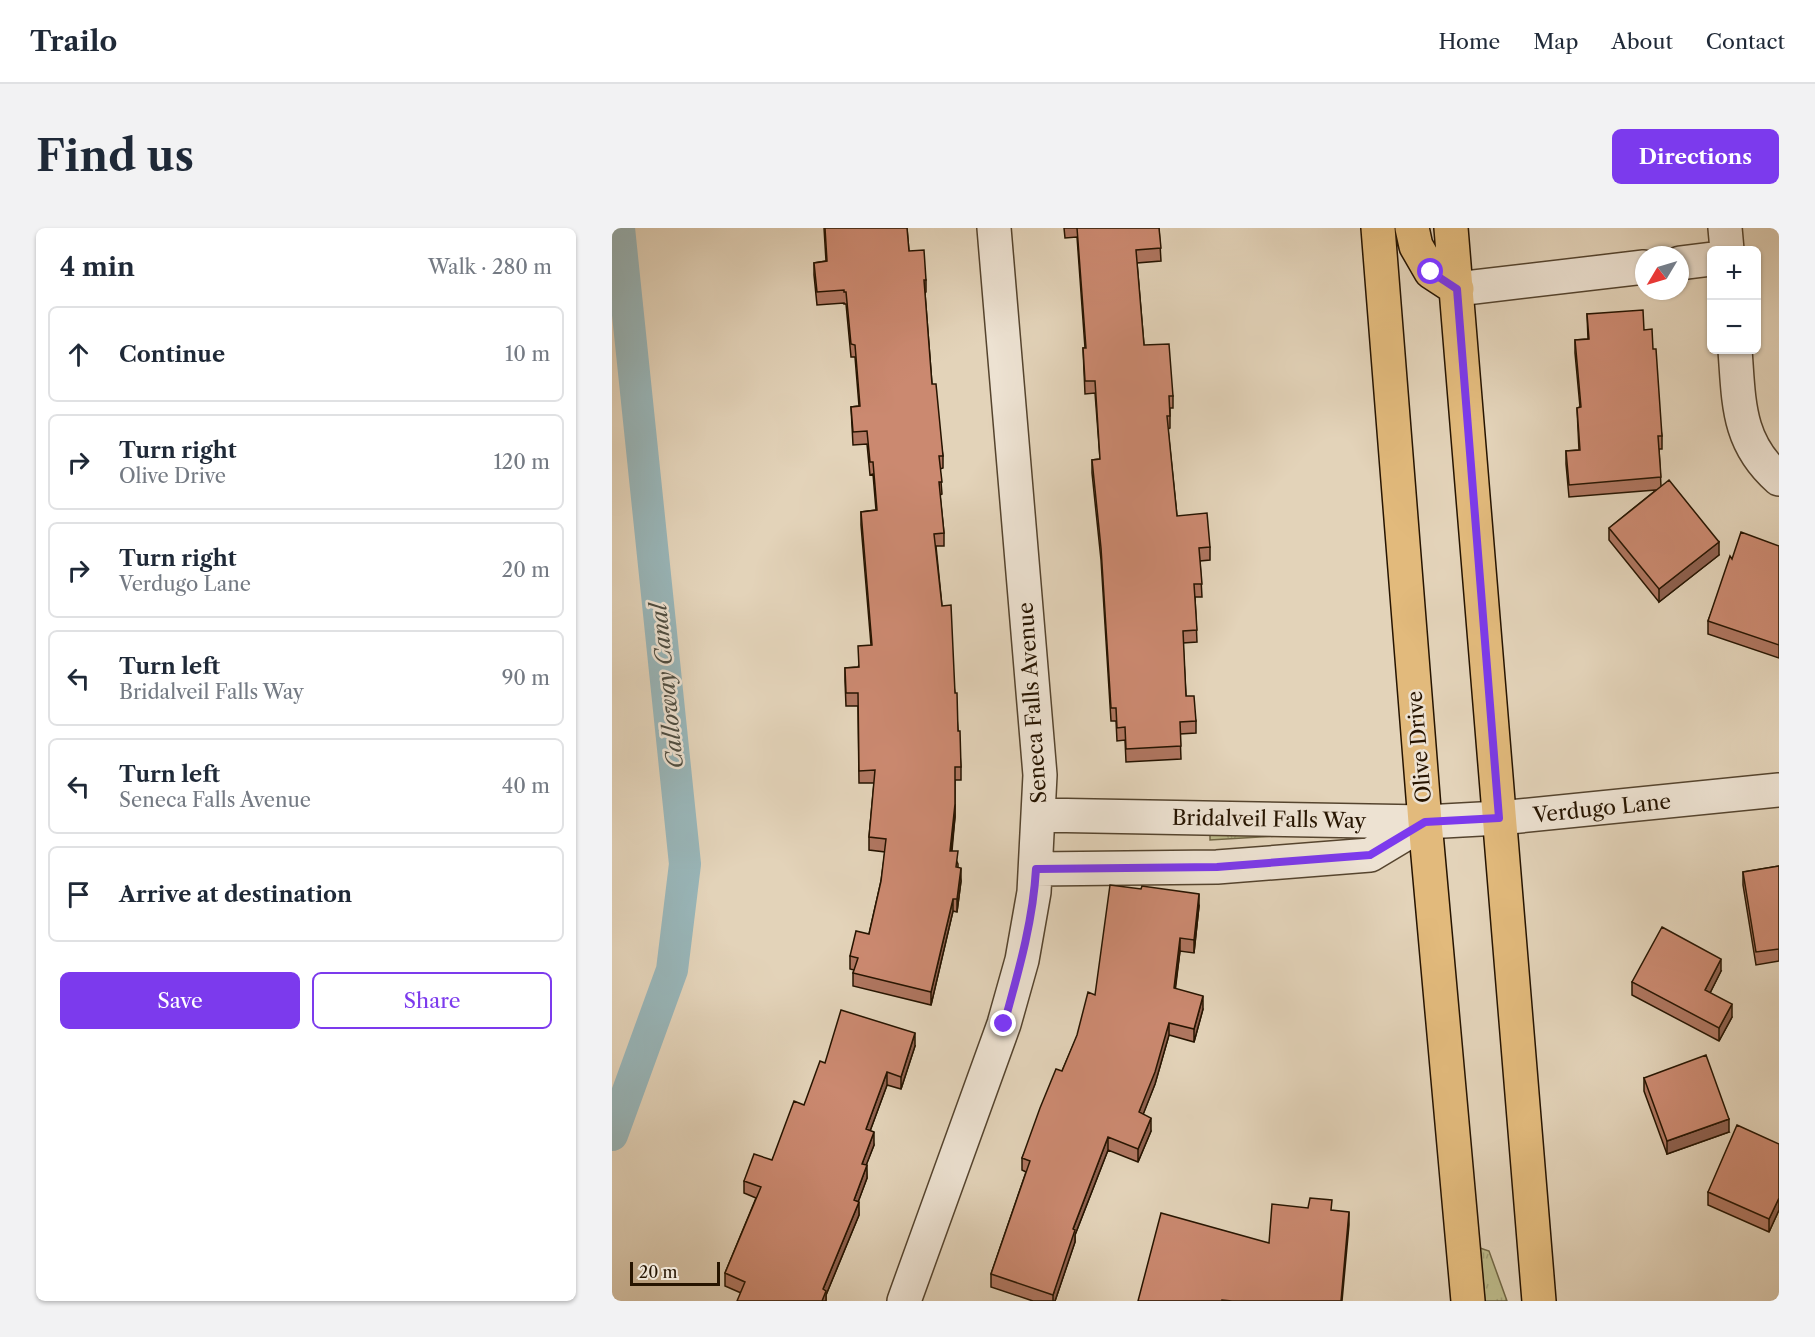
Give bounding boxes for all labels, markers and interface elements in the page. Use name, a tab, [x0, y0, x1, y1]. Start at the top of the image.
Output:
text: Trailo	[30, 24, 117, 58]
text: Home	[1439, 29, 1500, 54]
text: Map	[1533, 29, 1578, 54]
text: About	[1611, 29, 1673, 54]
text: Contact	[1706, 29, 1785, 54]
button: Directions	[1612, 129, 1779, 184]
text: Find us	[36, 130, 194, 182]
north arrow	[1635, 246, 1689, 300]
map controls	[1707, 246, 1761, 354]
button: +	[1707, 246, 1761, 300]
text: 4 min	[60, 251, 135, 283]
text: Walk · 280 m	[428, 255, 552, 279]
route start	[1417, 258, 1443, 284]
button: −	[1707, 300, 1761, 354]
icon: ahead	[62, 338, 95, 371]
text: Continue	[119, 341, 225, 368]
text: 10 m	[505, 342, 550, 366]
text: Turn right	[119, 437, 237, 464]
icon: right	[62, 446, 95, 479]
text: 120 m	[493, 450, 550, 474]
text: Olive Drive	[119, 464, 226, 488]
text: Turn right	[119, 545, 237, 572]
icon: right	[62, 554, 95, 587]
text: 20 m	[502, 558, 550, 582]
text: Verdugo Lane	[119, 572, 251, 596]
water label: Calloway Canal	[645, 599, 689, 770]
street label: Seneca Falls Avenue	[1012, 602, 1052, 804]
text: Turn left	[119, 653, 220, 680]
icon: left	[62, 662, 95, 695]
text: 90 m	[502, 666, 550, 690]
text: Bridalveil Falls Way	[119, 680, 304, 704]
street label: Olive Drive	[1402, 690, 1436, 804]
text: Turn left	[119, 761, 220, 788]
icon: left	[62, 770, 95, 803]
text: 40 m	[502, 774, 550, 798]
text: Seneca Falls Avenue	[119, 788, 311, 812]
street label: Verdugo Lane	[1531, 788, 1672, 828]
street label: Bridalveil Falls Way	[1172, 805, 1367, 833]
icon: arrive	[62, 878, 95, 911]
text: Arrive at destination	[119, 881, 352, 908]
button: Save	[60, 972, 300, 1029]
button: Share	[312, 972, 552, 1029]
route end	[990, 1010, 1016, 1036]
scale bar	[630, 1259, 720, 1286]
text: 20 m	[639, 1262, 678, 1282]

